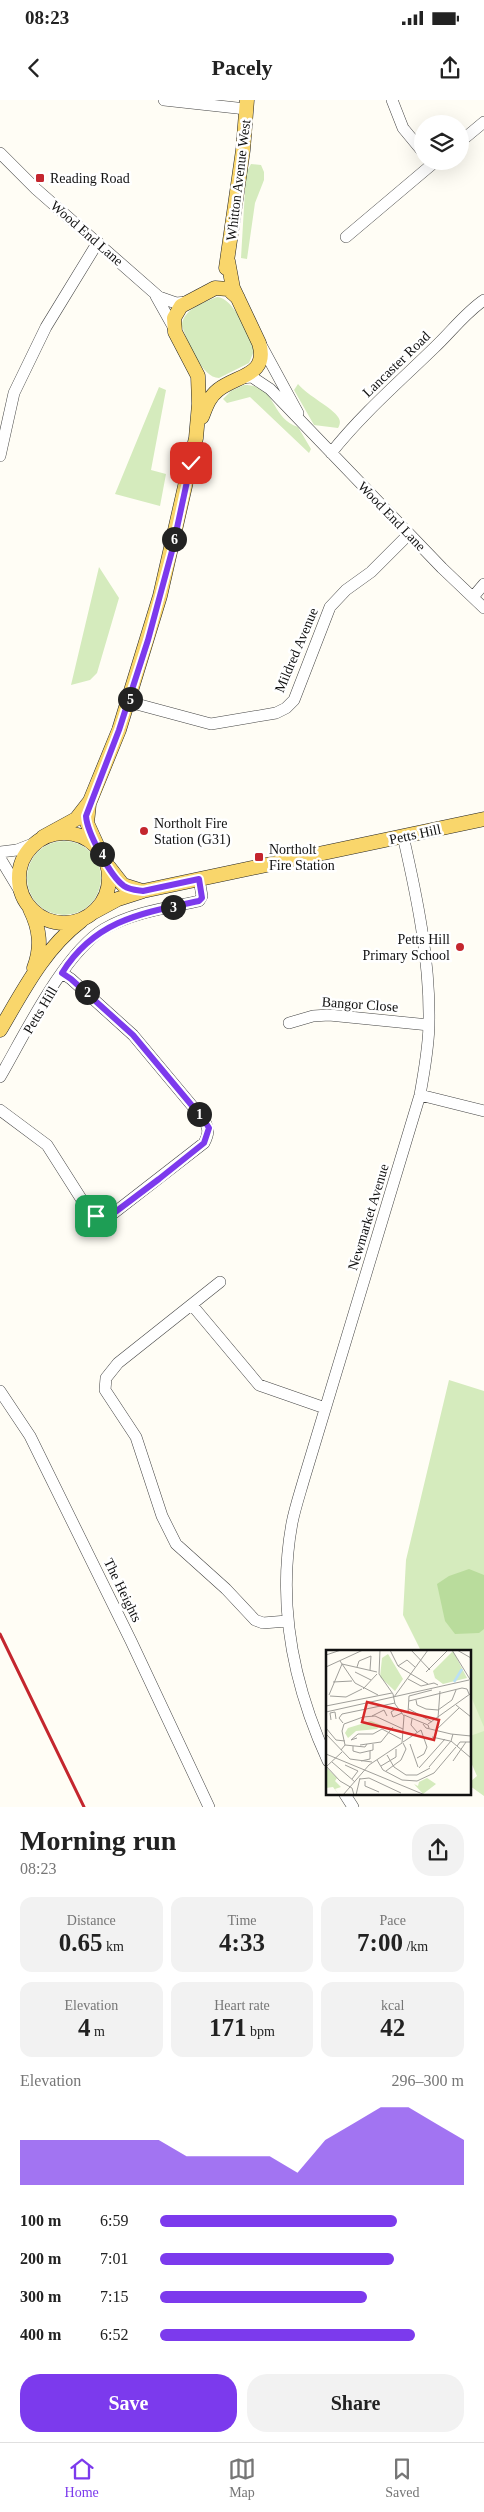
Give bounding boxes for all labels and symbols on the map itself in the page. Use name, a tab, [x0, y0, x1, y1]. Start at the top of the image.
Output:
street label: Whitton Avenue West	[224, 118, 253, 242]
place label: Reading Road	[50, 171, 130, 186]
marker: Reading Road	[34, 172, 46, 184]
street label: Wood End Lane	[48, 198, 126, 269]
street label: Lancaster Road	[360, 329, 433, 400]
pin	[170, 442, 212, 484]
street label: Wood End Lane	[355, 479, 429, 554]
pin: 6	[162, 526, 186, 552]
street label: Mildred Avenue	[272, 606, 321, 695]
pin: 5	[118, 686, 142, 712]
place label: Northolt Fire Station (G31)	[154, 816, 231, 848]
street label: Petts Hill	[388, 822, 442, 847]
marker: Northolt Fire Station (G31)	[138, 825, 150, 837]
pin: 4	[90, 842, 114, 866]
place label: Northolt Fire Station	[269, 842, 335, 873]
marker: Northolt Fire Station	[253, 851, 265, 863]
pin: 3	[160, 894, 186, 920]
place label: Petts Hill Primary School	[363, 932, 450, 963]
marker: Petts Hill Primary School	[454, 941, 466, 953]
pin: 2	[74, 980, 100, 1004]
street label: Petts Hill	[20, 984, 60, 1037]
street label: Bangor Close	[321, 994, 399, 1015]
pin: 1	[186, 1102, 212, 1126]
street label: Newmarket Avenue	[345, 1162, 392, 1272]
pin	[75, 1195, 117, 1237]
street label: The Heights	[101, 1556, 144, 1624]
inset map	[326, 1650, 472, 1794]

